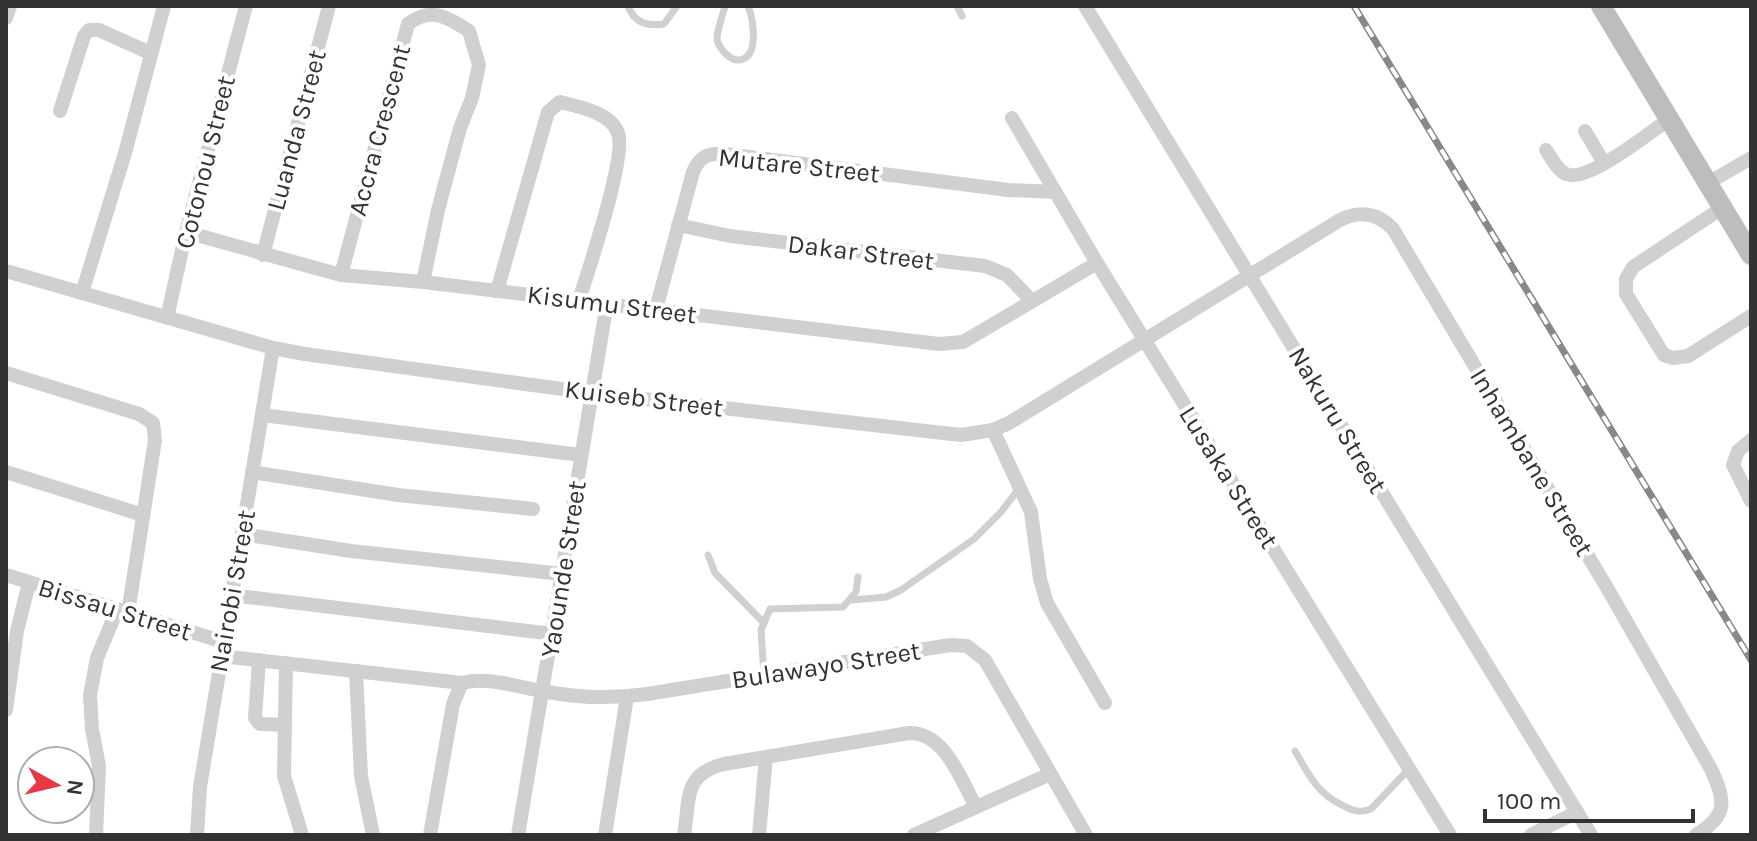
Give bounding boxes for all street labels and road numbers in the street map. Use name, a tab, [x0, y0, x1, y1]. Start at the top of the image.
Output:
street label: Accra Crescent	[342, 41, 417, 219]
street label: Luanda Street	[260, 46, 333, 214]
street label: Cotonou Street	[169, 72, 242, 252]
street label: Mutare Street	[717, 142, 881, 189]
street label: Dakar Street	[786, 228, 936, 277]
street label: Kisumu Street	[525, 279, 699, 330]
street label: Nakuru Street	[1282, 341, 1394, 499]
street label: Inhambane Street	[1463, 363, 1600, 562]
street label: Kuiseb Street	[563, 373, 725, 424]
street label: Lusaka Street	[1172, 400, 1285, 555]
street label: Yaounde Street	[534, 478, 593, 660]
street label: Nairobi Street	[203, 507, 262, 675]
street label: Bissau Street	[34, 571, 196, 648]
street label: Bulawayo Street	[730, 635, 923, 696]

